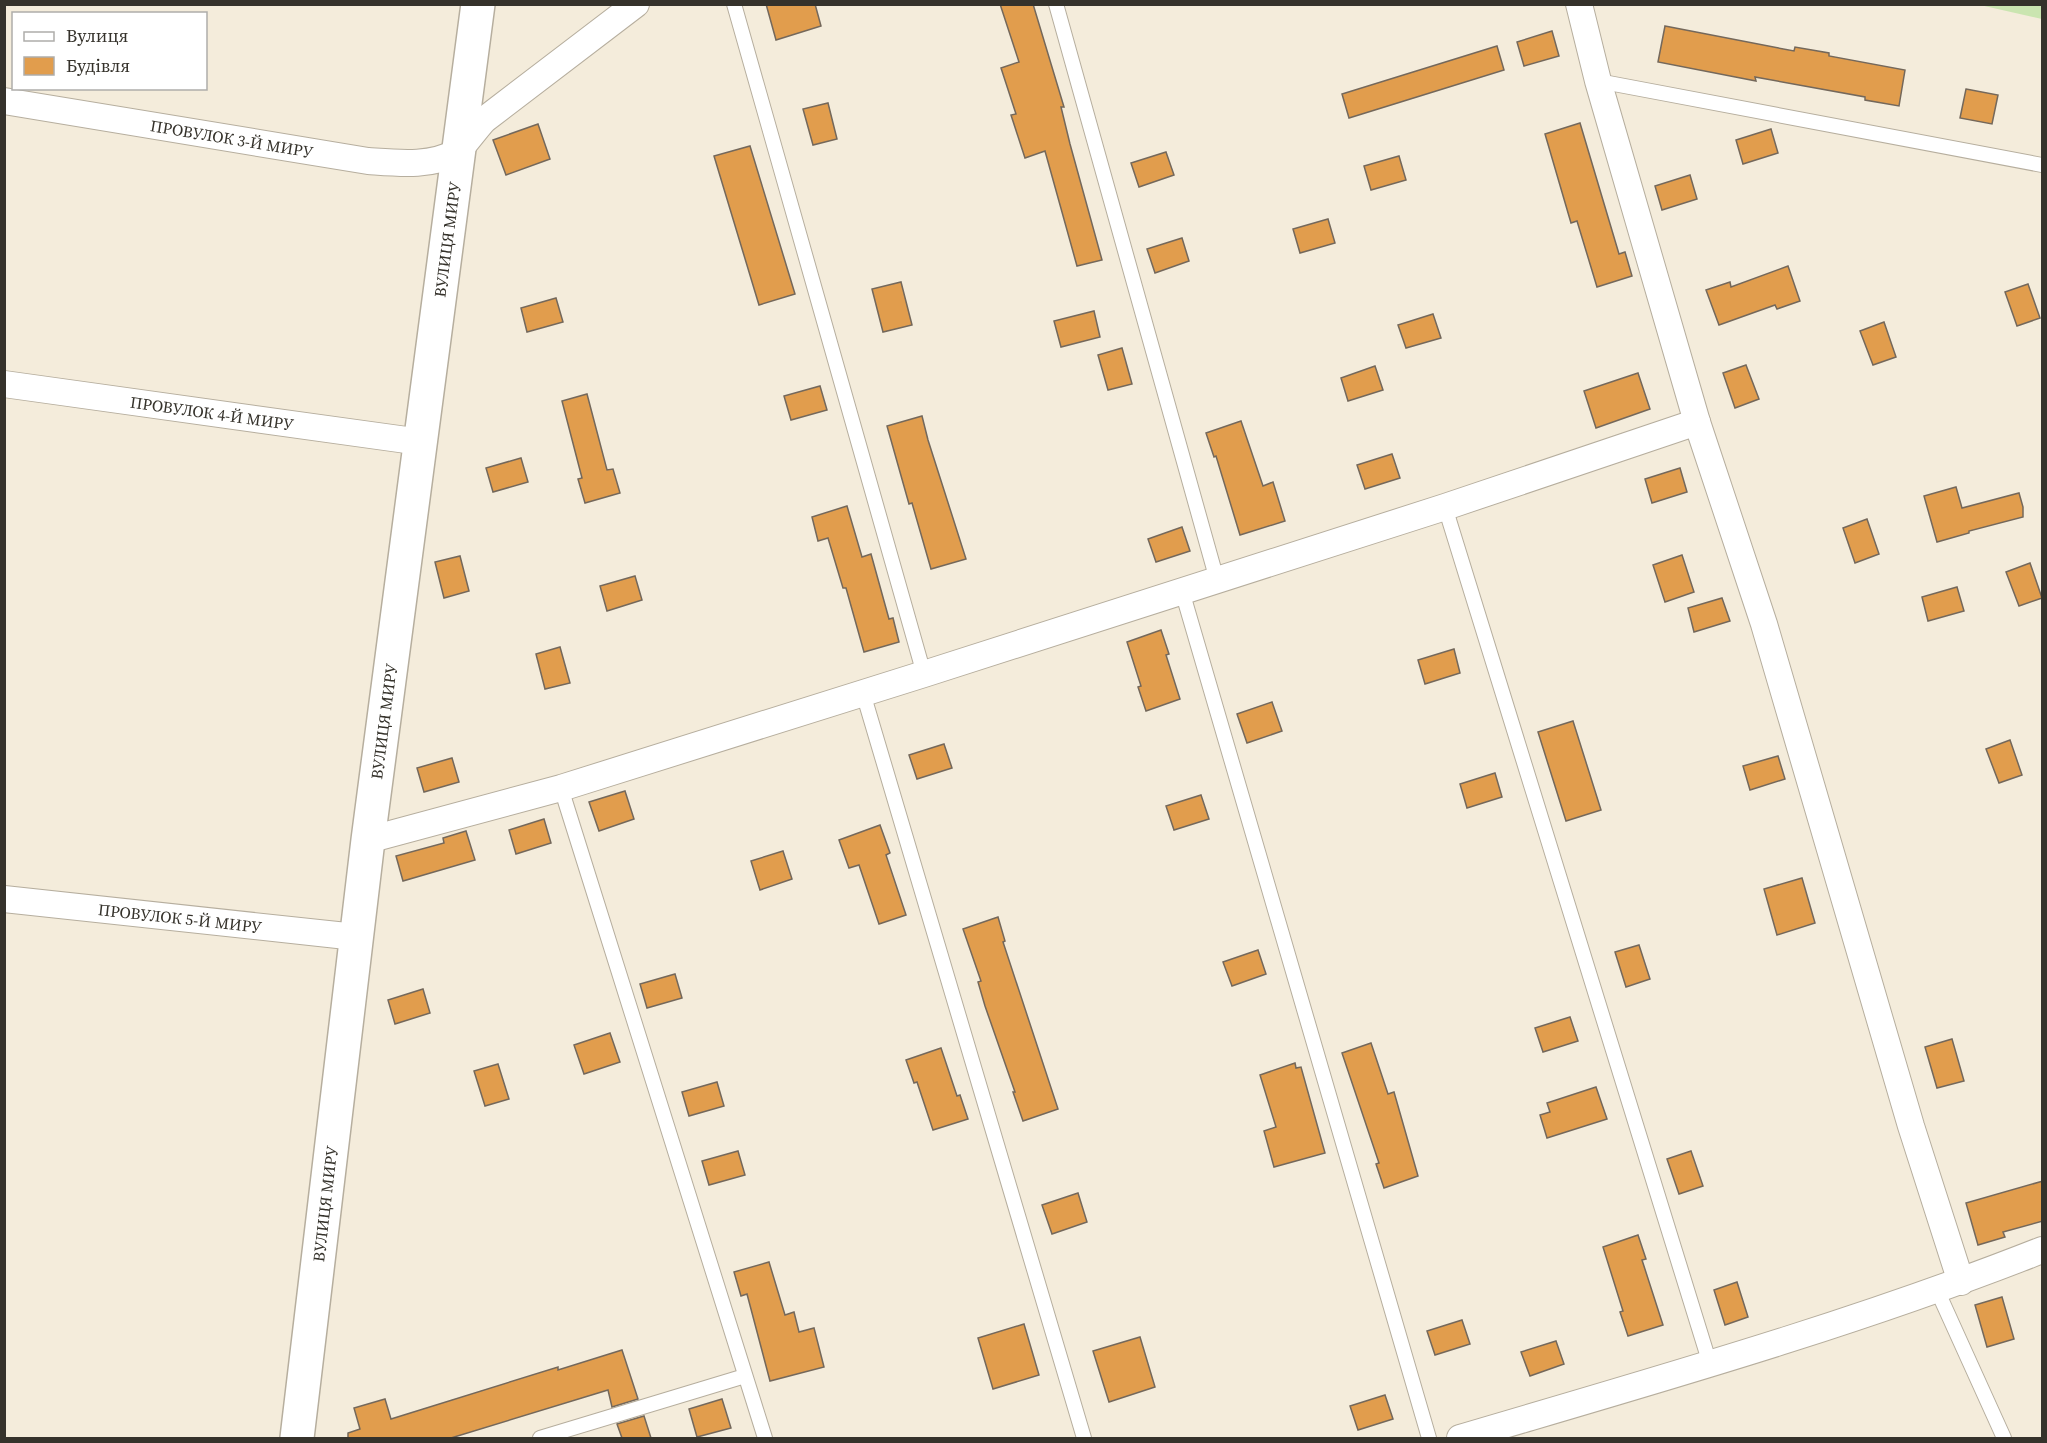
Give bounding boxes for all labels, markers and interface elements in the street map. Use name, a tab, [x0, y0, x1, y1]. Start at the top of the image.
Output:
legend	[12, 12, 207, 90]
text: Вулиця	[66, 23, 128, 48]
text: Будівля	[66, 53, 130, 78]
street label: ПРОВУЛОК 3-Й МИРУ	[149, 114, 315, 163]
street label: ВУЛИЦЯ МИРУ	[428, 180, 466, 299]
street label: ПРОВУЛОК 4-Й МИРУ	[129, 391, 295, 435]
street label: ВУЛИЦЯ МИРУ	[365, 662, 402, 781]
street label: ПРОВУЛОК 5-Й МИРУ	[97, 898, 263, 938]
street label: ВУЛИЦЯ МИРУ	[307, 1144, 343, 1263]

